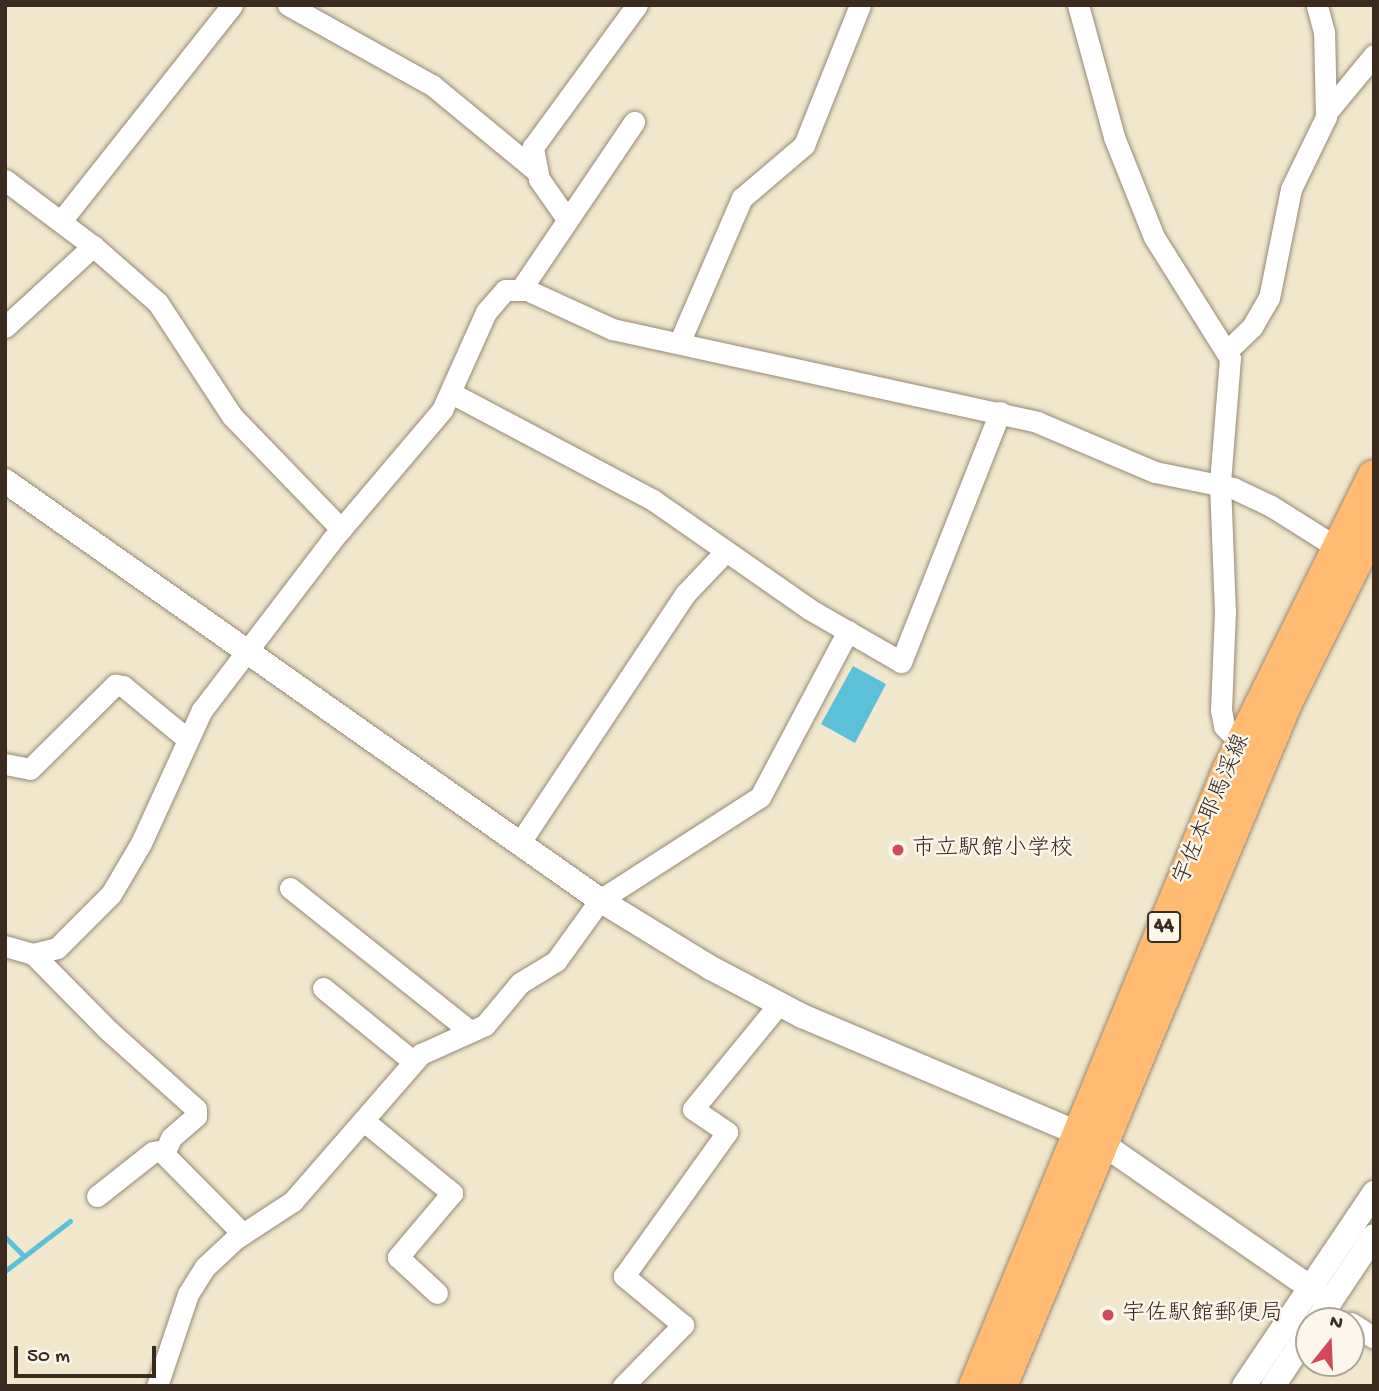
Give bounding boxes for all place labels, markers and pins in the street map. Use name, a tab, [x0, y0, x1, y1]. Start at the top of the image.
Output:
place label: 市立駅館小学校	[912, 836, 1073, 864]
marker: 市立駅館小学校	[890, 842, 906, 858]
place label: 宇佐駅館郵便局	[1122, 1301, 1283, 1329]
marker: 宇佐駅館郵便局	[1100, 1307, 1116, 1323]

